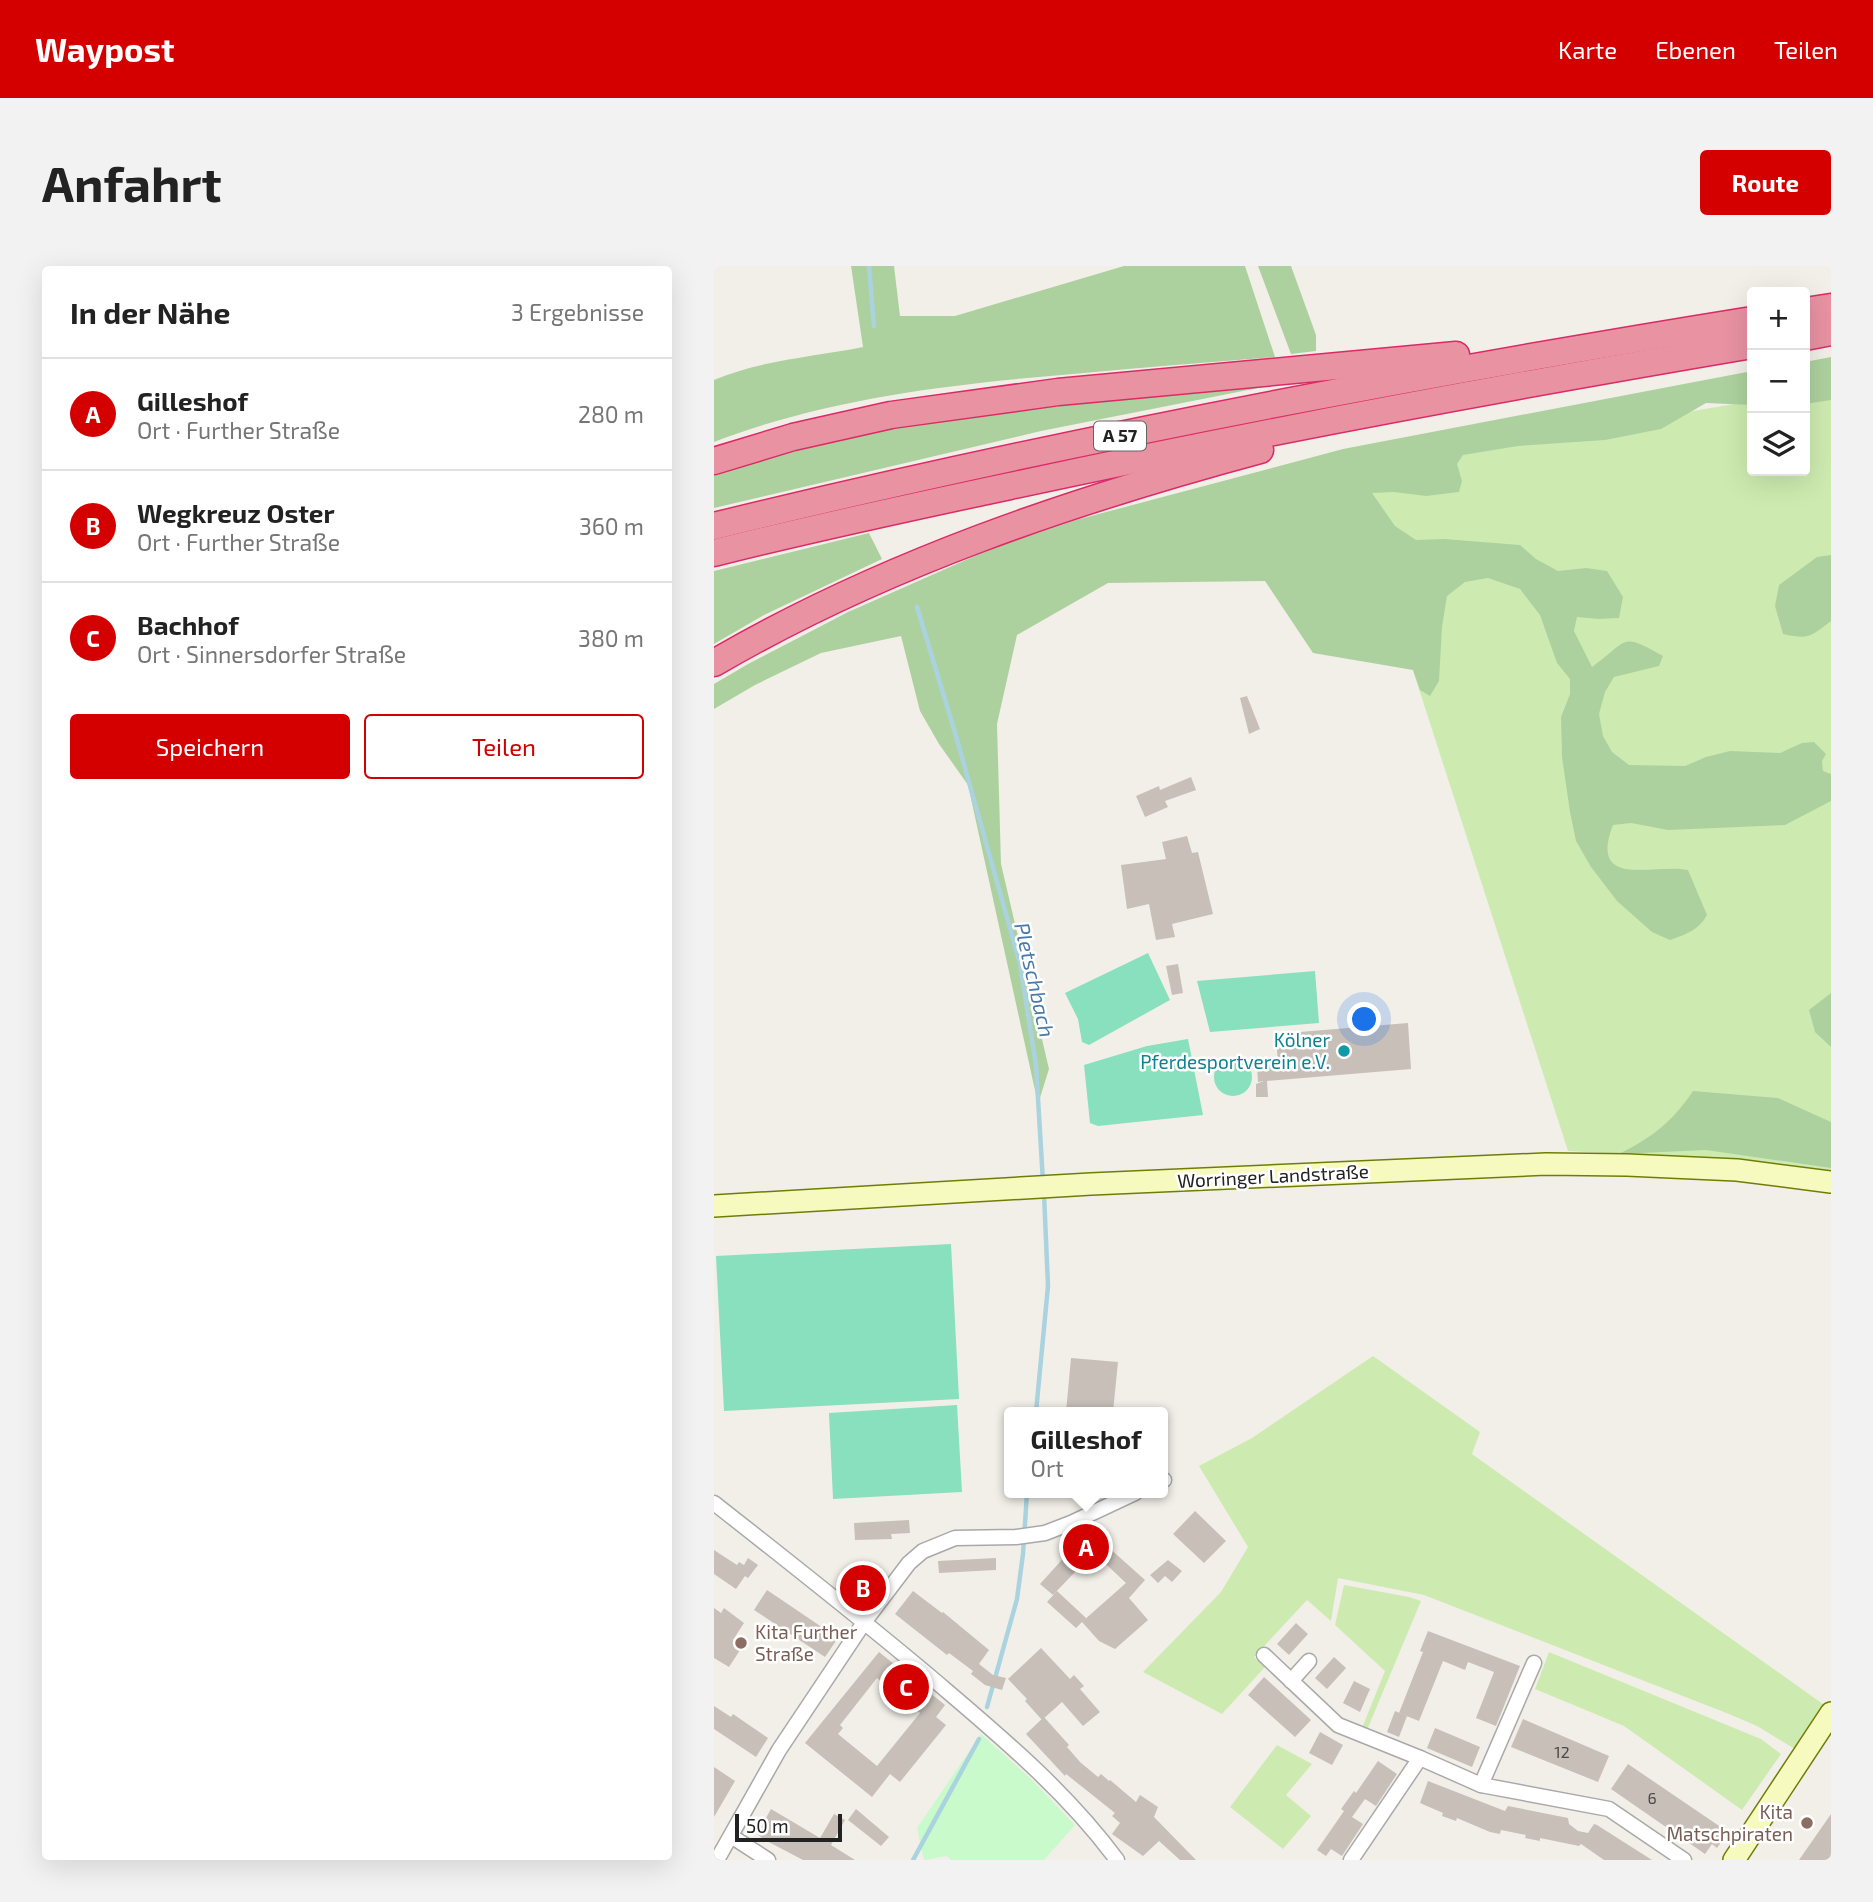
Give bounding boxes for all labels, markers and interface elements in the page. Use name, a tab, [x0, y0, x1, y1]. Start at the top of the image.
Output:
text: Waypost	[35, 29, 174, 69]
text: Karte	[1558, 35, 1617, 64]
text: Ebenen	[1655, 35, 1736, 64]
text: Teilen	[1774, 35, 1838, 64]
button: Route	[1700, 150, 1831, 215]
text: Anfahrt	[42, 153, 222, 212]
map controls	[1747, 287, 1810, 476]
button: +	[1747, 287, 1810, 350]
text: In der Nähe	[70, 294, 231, 330]
text: 3 Ergebnisse	[511, 298, 644, 326]
button: −	[1747, 350, 1810, 413]
text: Gilleshof	[137, 385, 248, 416]
text: A	[85, 400, 101, 428]
text: 280 m	[578, 400, 644, 428]
button: layers	[1747, 413, 1810, 476]
text: Ort · Further Straße	[137, 416, 340, 444]
road number: A 57	[1094, 421, 1146, 450]
text: Wegkreuz Oster	[137, 497, 335, 528]
text: B	[86, 512, 100, 540]
text: 360 m	[579, 512, 644, 540]
text: Ort · Further Straße	[137, 528, 340, 556]
text: Bachhof	[137, 609, 239, 640]
text: C	[86, 624, 100, 652]
text: 380 m	[578, 624, 644, 652]
text: Ort · Sinnersdorfer Straße	[137, 640, 406, 668]
button: Speichern	[70, 714, 350, 779]
button: Teilen	[364, 714, 644, 779]
water label: Pletschbach	[1010, 920, 1061, 1039]
your location	[1347, 1002, 1381, 1036]
place label: Kölner Pferdesportverein e.V.	[1140, 1028, 1330, 1073]
marker: Kölner Pferdesportverein e.V.	[1336, 1043, 1352, 1059]
street label: Worringer Landstraße	[1177, 1159, 1369, 1192]
popup	[1004, 1407, 1168, 1498]
text: Gilleshof	[1031, 1423, 1141, 1454]
text: Ort	[1031, 1454, 1064, 1482]
pin: A	[1063, 1521, 1109, 1573]
pin: B	[840, 1562, 886, 1614]
place label: Kita Further Straße	[755, 1620, 858, 1665]
marker: Kita Further Straße	[733, 1635, 749, 1651]
pin: C	[883, 1661, 929, 1713]
house number: 12	[1554, 1742, 1570, 1761]
house number: 6	[1647, 1788, 1657, 1807]
place label: Kita Matschpiraten	[1666, 1800, 1793, 1845]
scale bar	[735, 1811, 842, 1843]
text: 50 m	[746, 1814, 789, 1837]
marker: Kita Matschpiraten	[1799, 1815, 1815, 1831]

